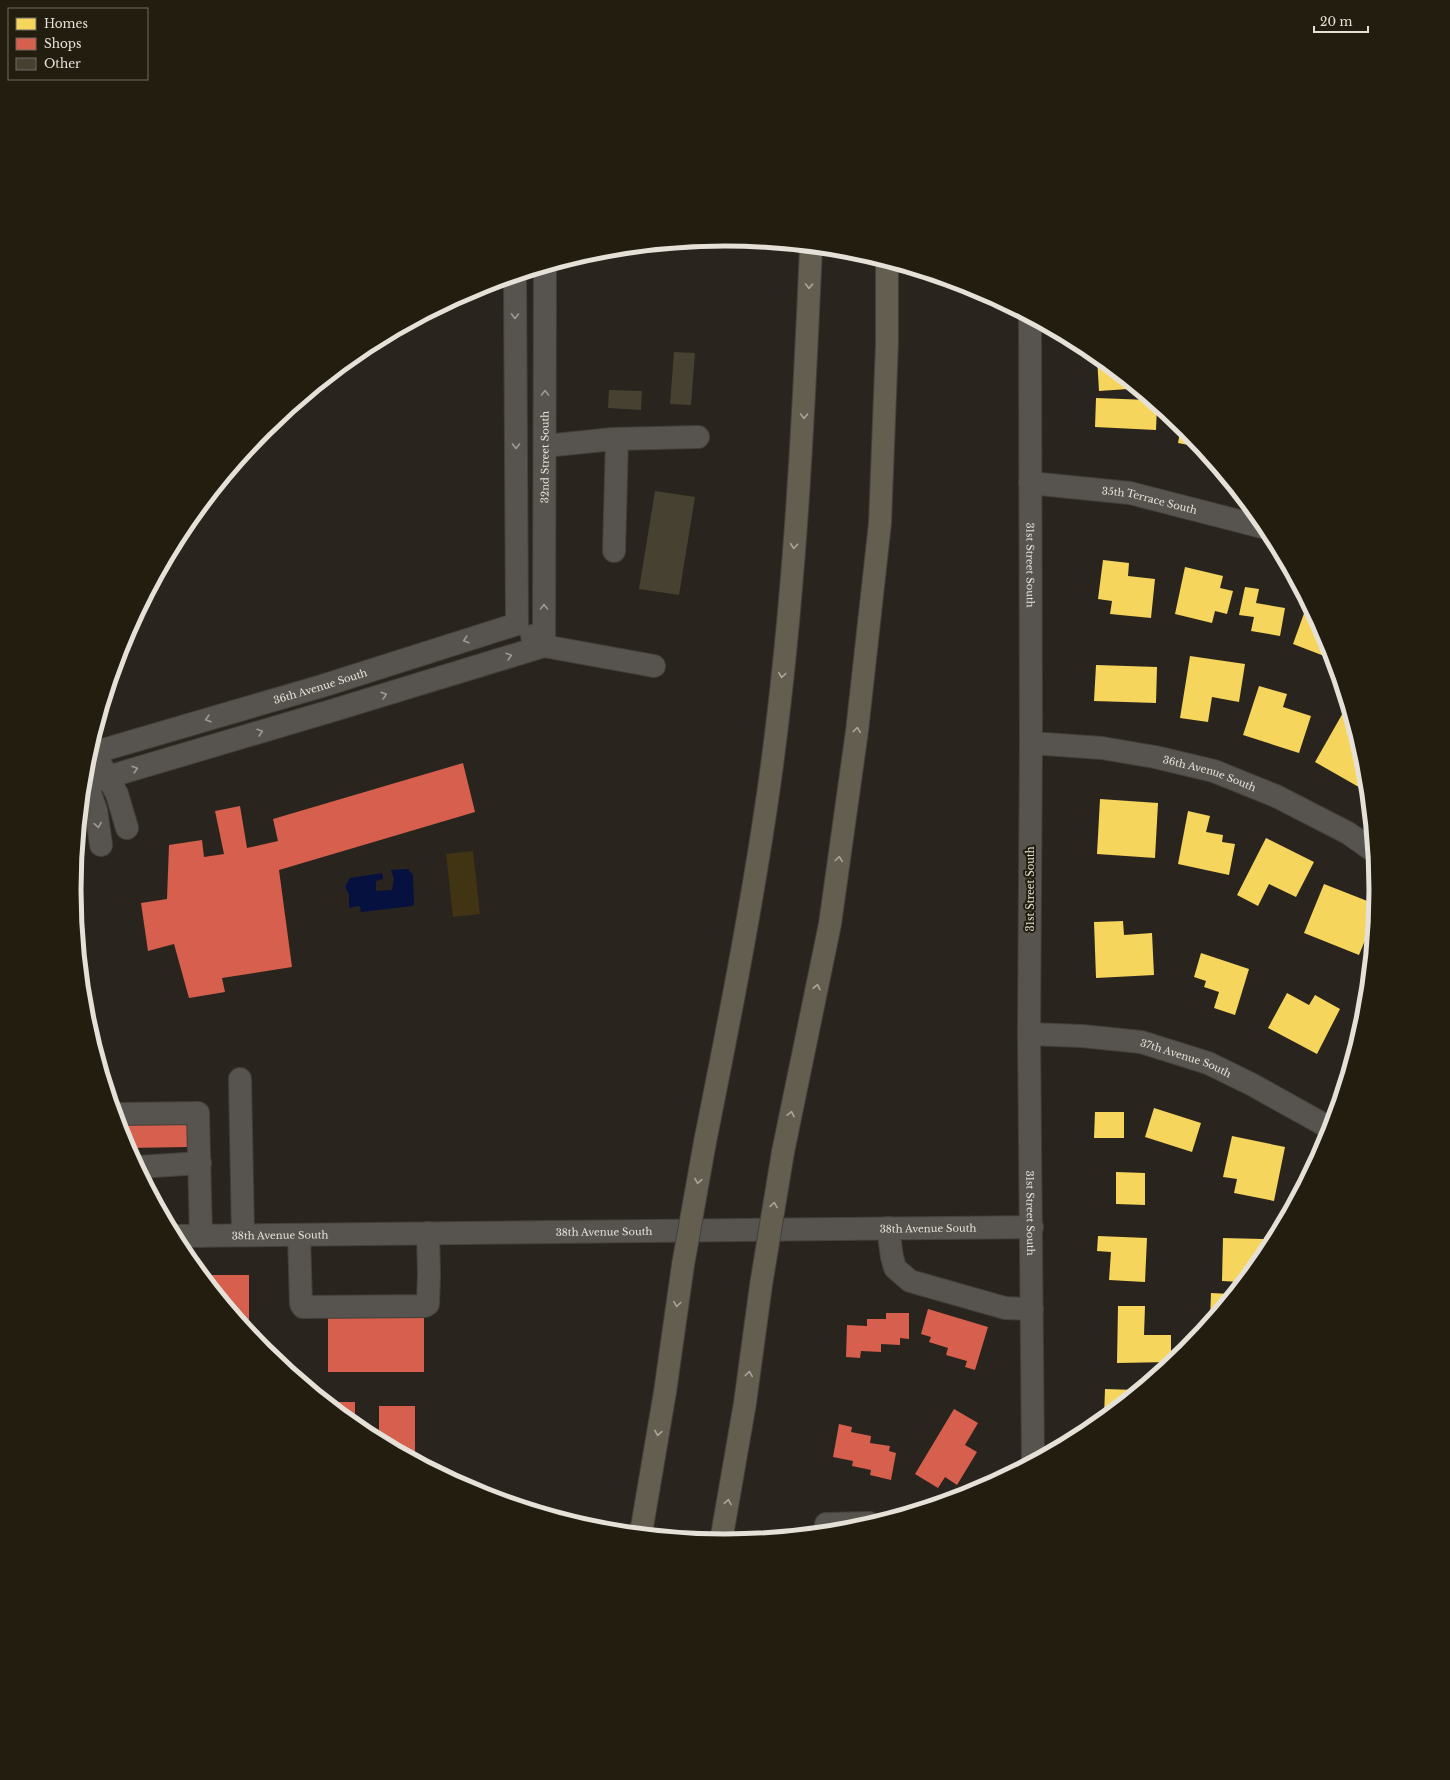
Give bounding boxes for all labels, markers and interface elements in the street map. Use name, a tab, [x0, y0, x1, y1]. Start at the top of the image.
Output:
legend	[8, 8, 148, 80]
scale bar	[1314, 8, 1368, 34]
text: 20 m	[1320, 14, 1352, 29]
text: Homes	[44, 16, 88, 31]
text: Shops	[44, 36, 81, 51]
text: Other	[44, 56, 81, 71]
one-way arrow	[805, 283, 813, 289]
one-way arrow	[511, 313, 519, 319]
one-way arrow	[541, 390, 549, 396]
street label: 32nd Street South	[538, 411, 551, 503]
one-way arrow	[799, 413, 808, 419]
one-way arrow	[512, 443, 520, 449]
street label: 35th Terrace South	[1101, 484, 1199, 517]
street label: 31st Street South	[1024, 522, 1037, 608]
one-way arrow	[790, 543, 799, 549]
one-way arrow	[540, 604, 548, 610]
one-way arrow	[463, 635, 470, 644]
one-way arrow	[505, 653, 512, 661]
street label: 36th Avenue South	[272, 666, 369, 706]
one-way arrow	[777, 672, 786, 678]
one-way arrow	[381, 691, 388, 700]
one-way arrow	[204, 714, 211, 723]
one-way arrow	[852, 727, 861, 733]
one-way arrow	[256, 728, 263, 737]
street label: 36th Avenue South	[1162, 753, 1258, 794]
one-way arrow	[132, 765, 139, 774]
one-way arrow	[93, 822, 102, 828]
street label: 31st Street South	[1024, 846, 1037, 932]
one-way arrow	[834, 856, 843, 862]
one-way arrow	[812, 983, 820, 990]
street label: 37th Avenue South	[1139, 1036, 1234, 1080]
one-way arrow	[786, 1111, 794, 1117]
street label: 31st Street South	[1024, 1170, 1038, 1256]
one-way arrow	[694, 1178, 703, 1184]
one-way arrow	[769, 1202, 778, 1208]
street label: 38th Avenue South	[880, 1221, 977, 1235]
street label: 38th Avenue South	[556, 1224, 653, 1239]
street label: 38th Avenue South	[232, 1228, 329, 1242]
one-way arrow	[673, 1301, 682, 1307]
one-way arrow	[744, 1371, 753, 1377]
one-way arrow	[655, 1429, 663, 1436]
one-way arrow	[723, 1499, 732, 1505]

